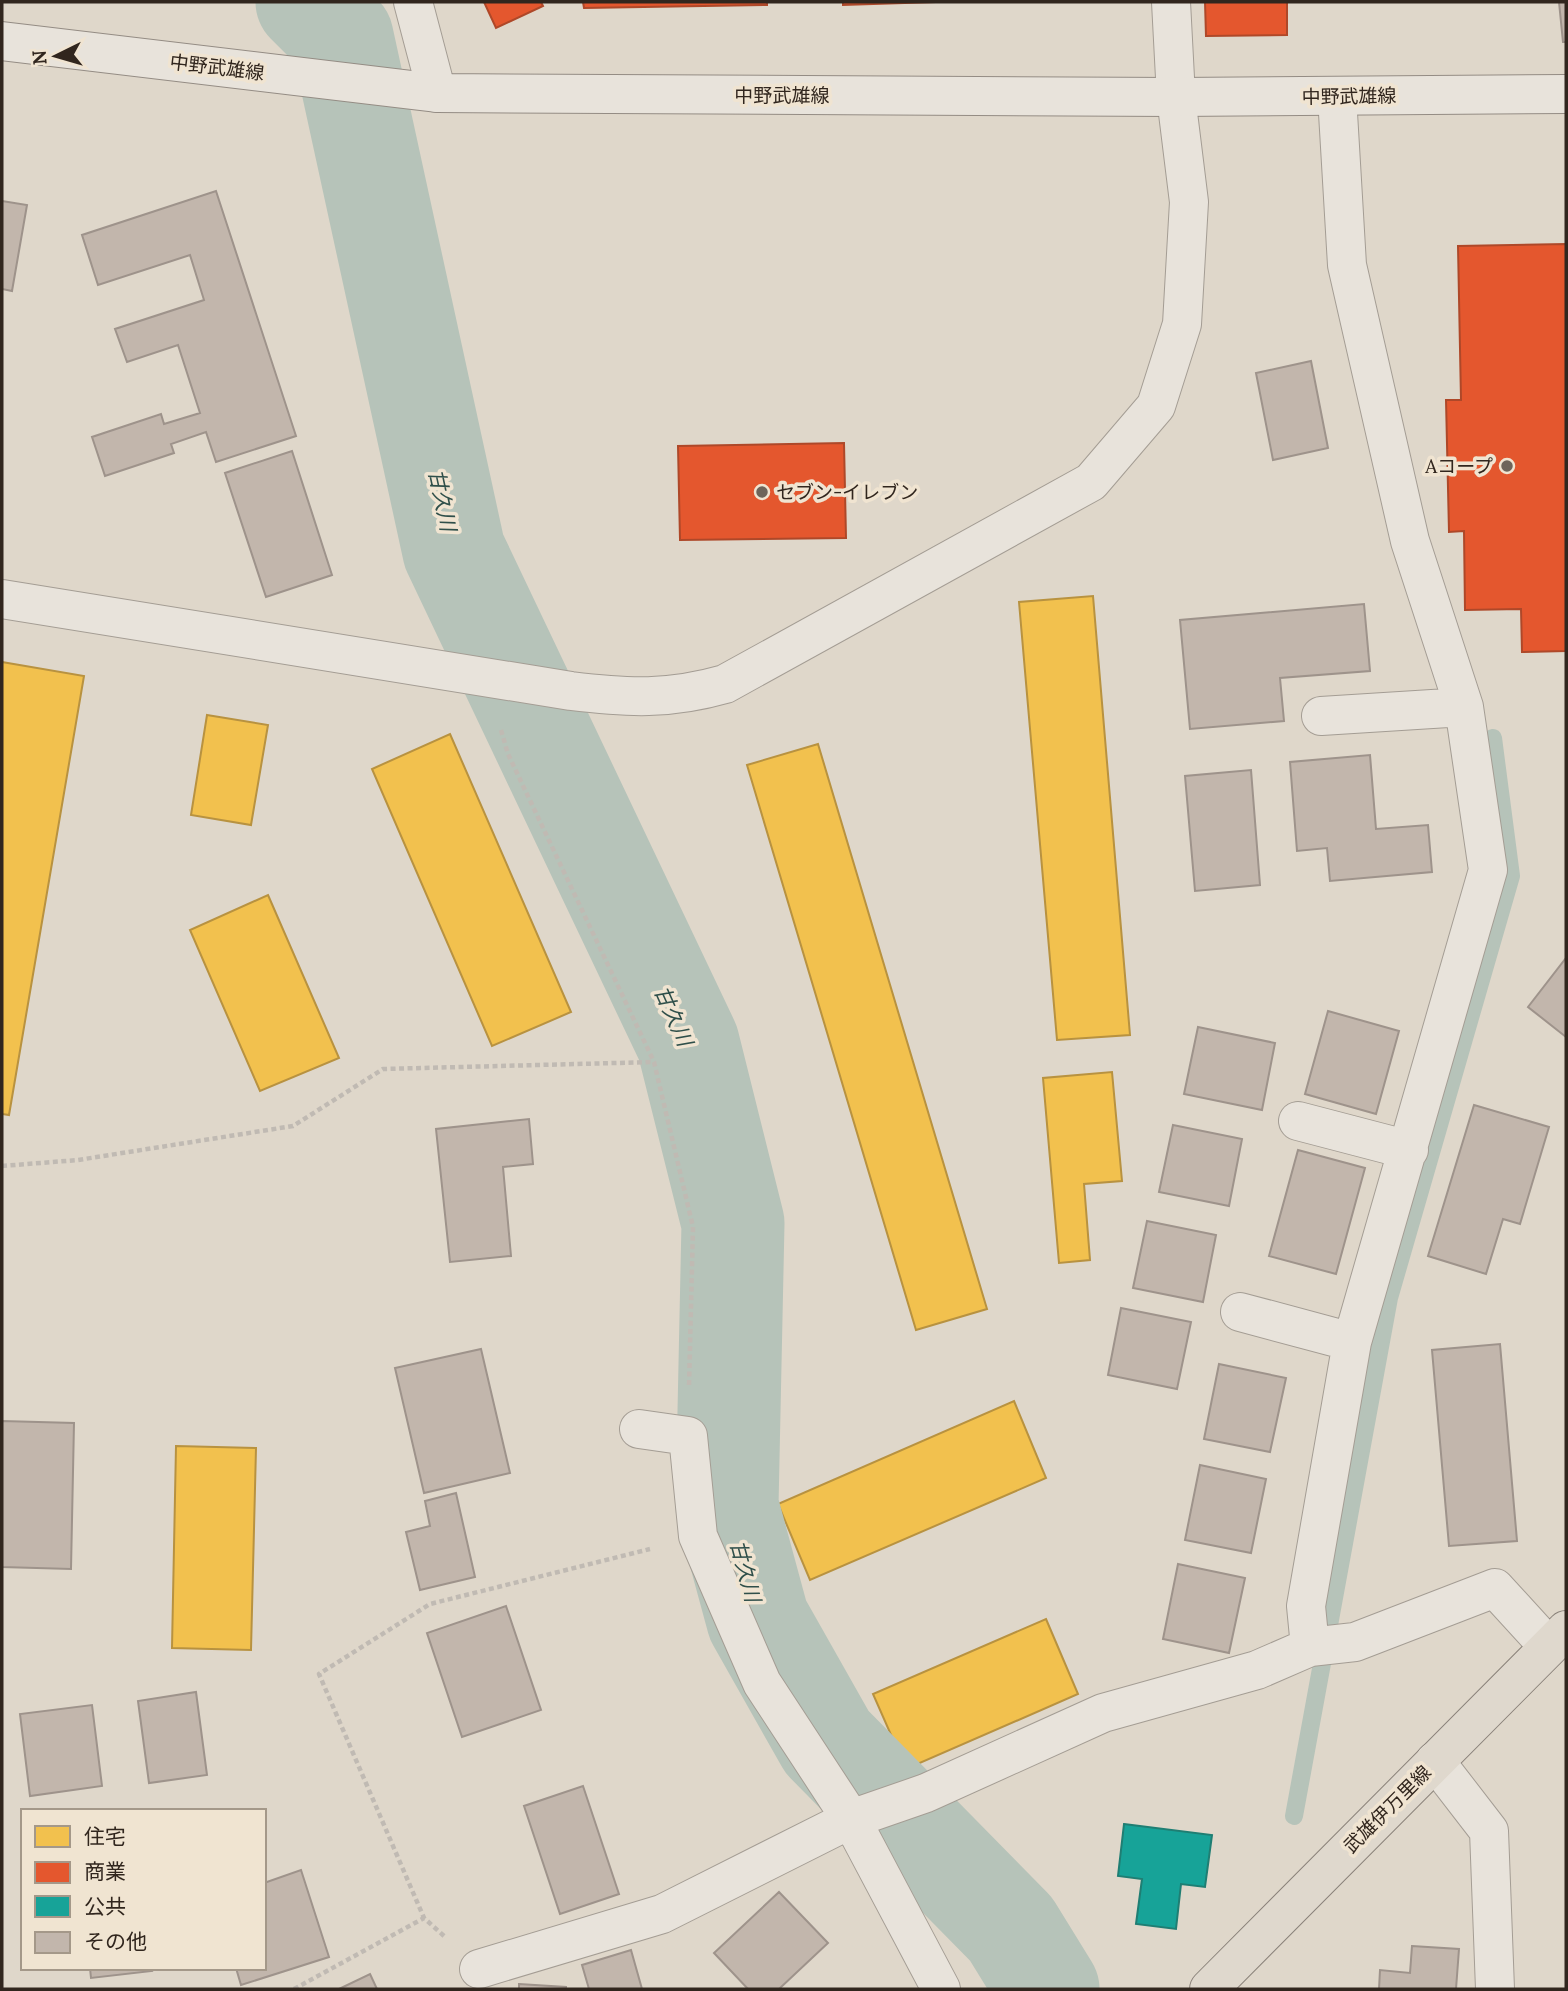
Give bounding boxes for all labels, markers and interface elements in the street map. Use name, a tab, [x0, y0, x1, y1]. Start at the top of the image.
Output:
north arrow	[21, 21, 91, 91]
text: N	[26, 49, 52, 66]
street label: 中野武雄線	[168, 49, 266, 85]
street label: 中野武雄線	[734, 83, 830, 107]
street label: 中野武雄線	[1301, 83, 1397, 109]
place label: Aコープ	[1424, 454, 1493, 478]
marker: Aコープ	[1499, 458, 1515, 474]
water label: 甘久川	[423, 466, 463, 535]
place label: セブン-イレブン	[776, 480, 918, 504]
marker: セブン-イレブン	[754, 484, 770, 500]
water label: 甘久川	[648, 982, 699, 1052]
water label: 甘久川	[724, 1537, 767, 1607]
street label: 武雄伊万里線	[1338, 1760, 1436, 1858]
legend	[21, 1809, 266, 1970]
text: 住宅	[84, 1823, 126, 1850]
text: 商業	[84, 1858, 126, 1885]
text: 公共	[84, 1893, 126, 1920]
text: その他	[84, 1928, 147, 1955]

